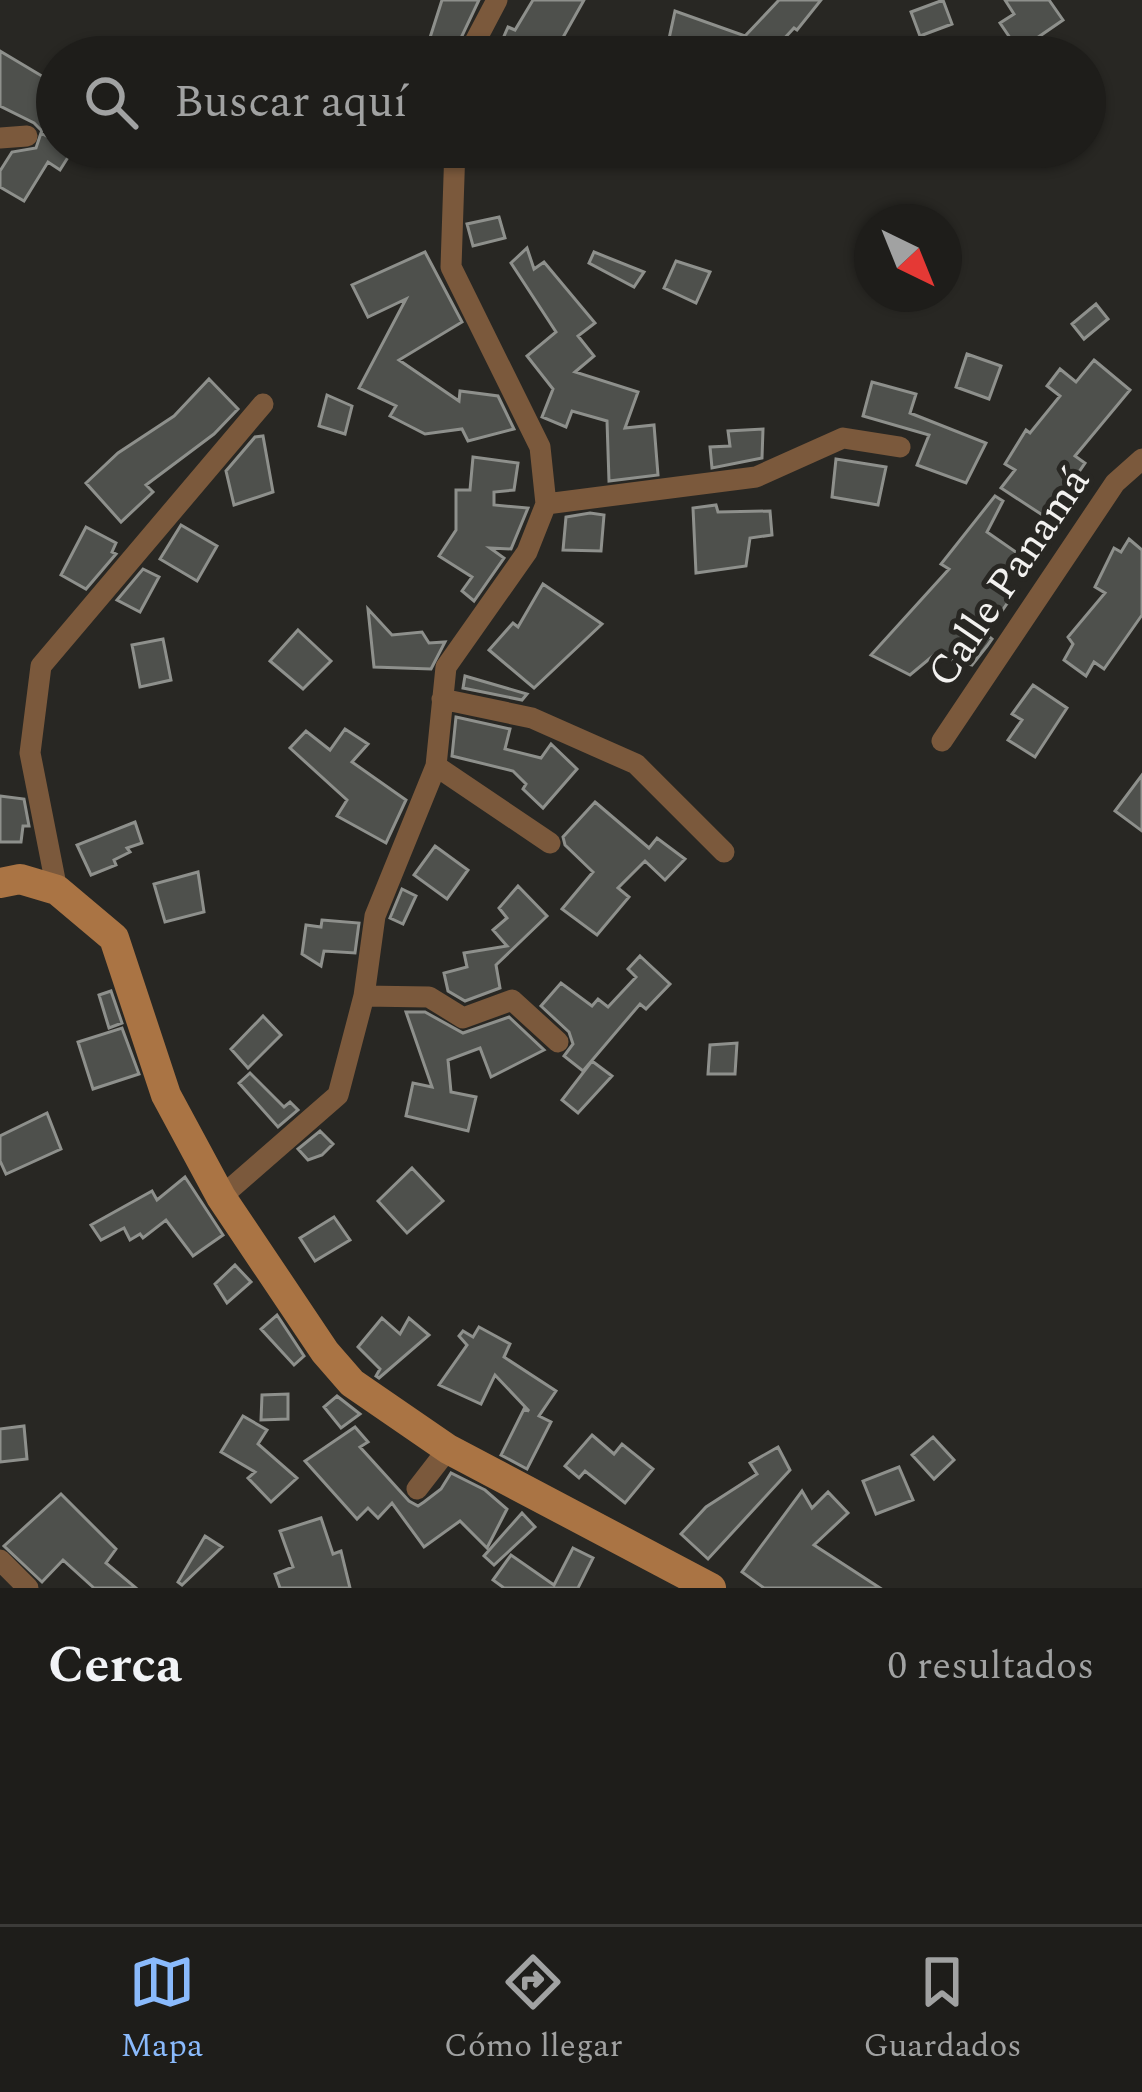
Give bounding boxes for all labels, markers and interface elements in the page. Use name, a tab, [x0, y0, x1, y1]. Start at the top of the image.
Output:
search box	[36, 36, 1106, 168]
text: Buscar aquí	[174, 68, 407, 137]
icon: search	[78, 69, 144, 135]
north arrow	[854, 204, 962, 312]
street label: Calle Panamá	[912, 454, 1106, 700]
text: Cerca	[48, 1627, 182, 1705]
text: 0 resultados	[888, 1637, 1094, 1696]
tab: Mapa	[120, 1949, 203, 2071]
tab: Cómo llegar	[444, 1949, 623, 2071]
tab: Guardados	[863, 1949, 1022, 2071]

